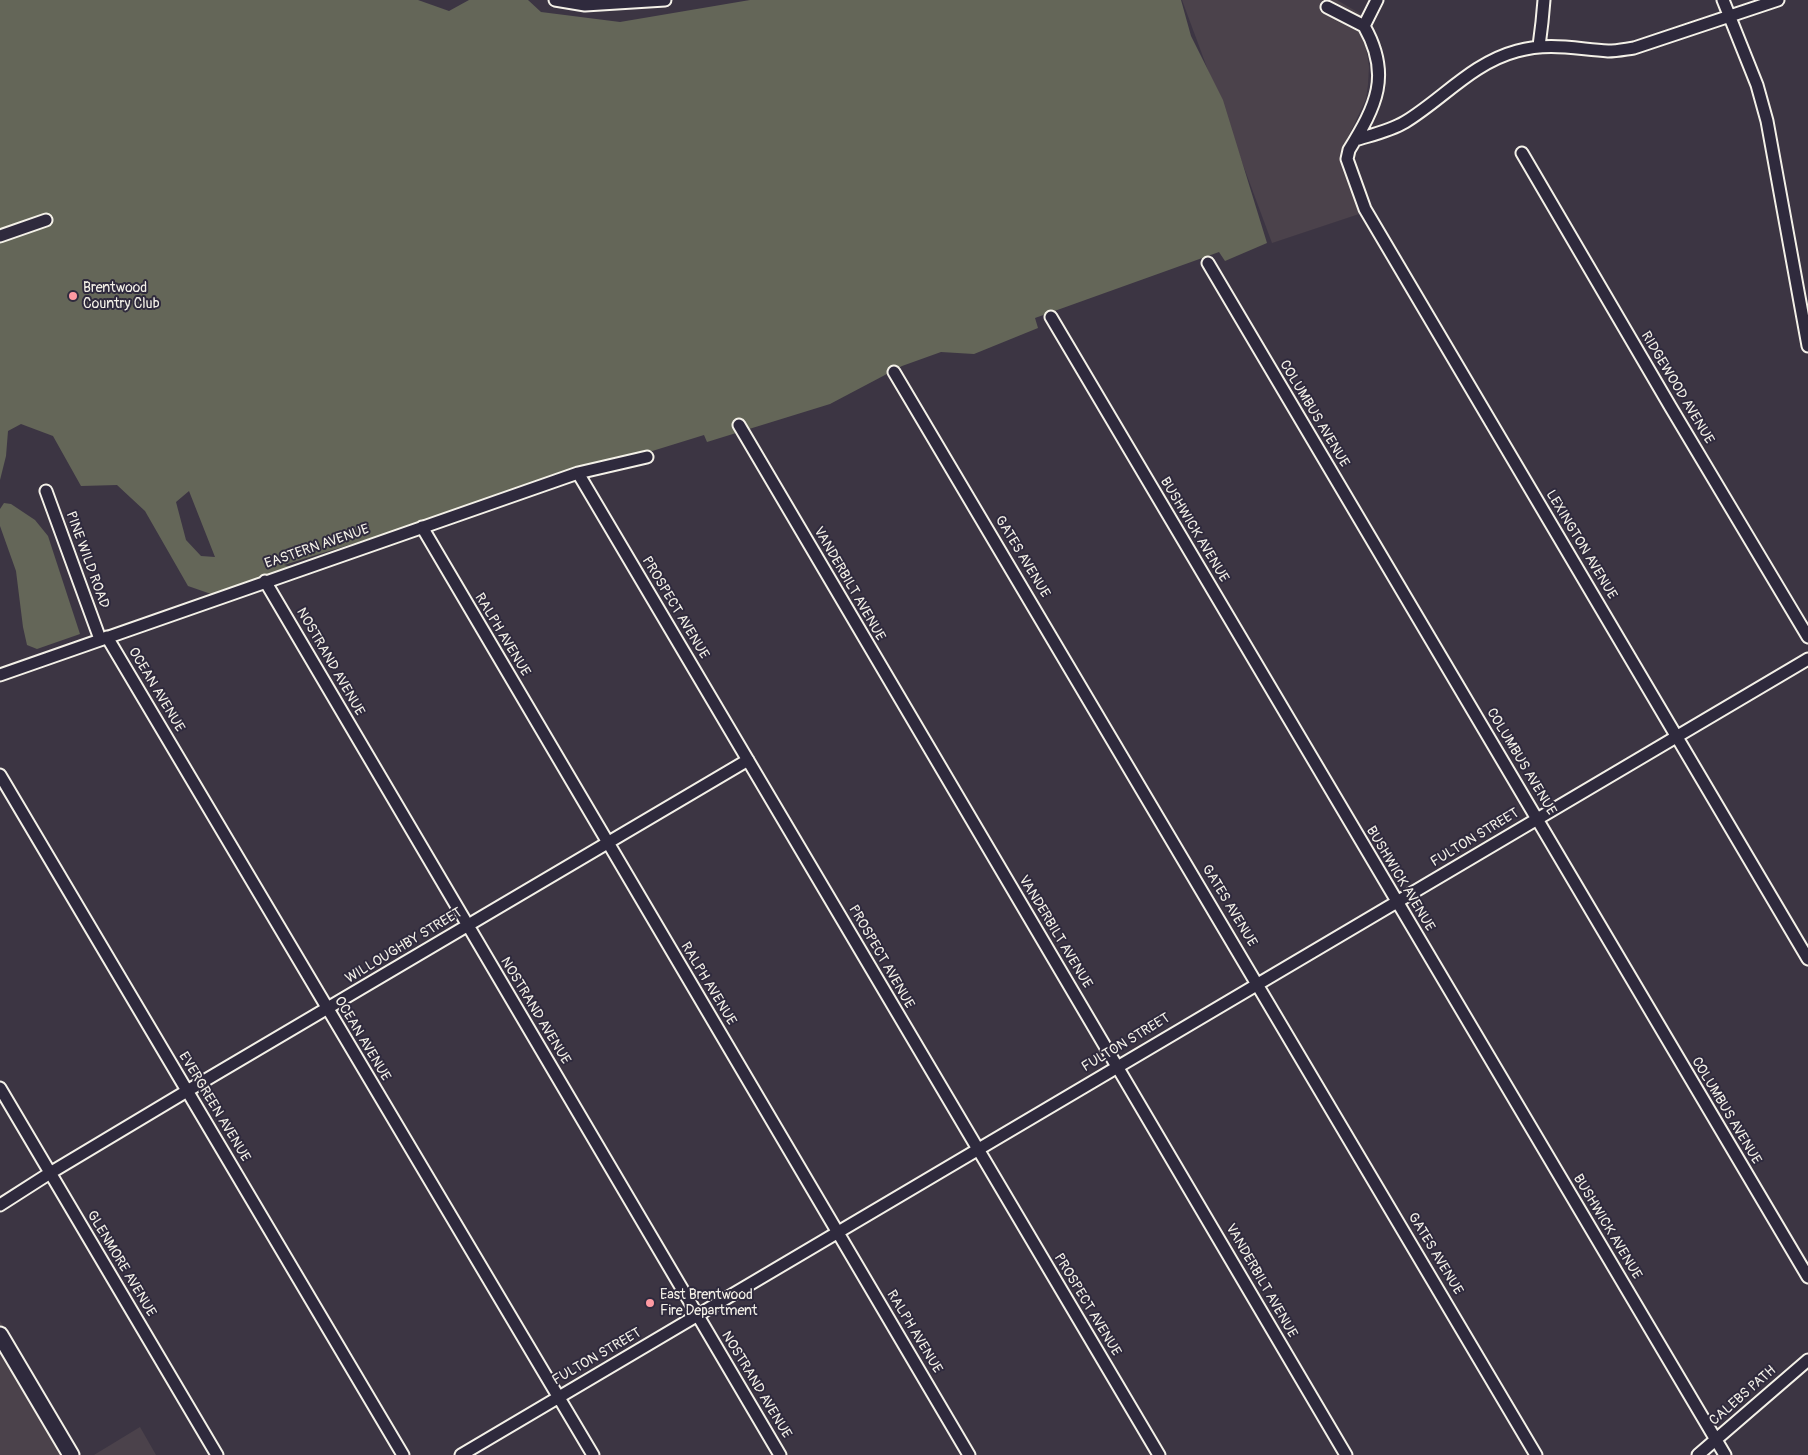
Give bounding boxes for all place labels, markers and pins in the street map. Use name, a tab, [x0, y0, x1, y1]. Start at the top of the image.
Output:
place label: Brentwood Country Club	[83, 280, 160, 312]
marker: Brentwood Country Club	[67, 290, 79, 302]
place label: East Brentwood Fire Department	[660, 1287, 757, 1320]
marker: East Brentwood Fire Department	[644, 1297, 656, 1309]

